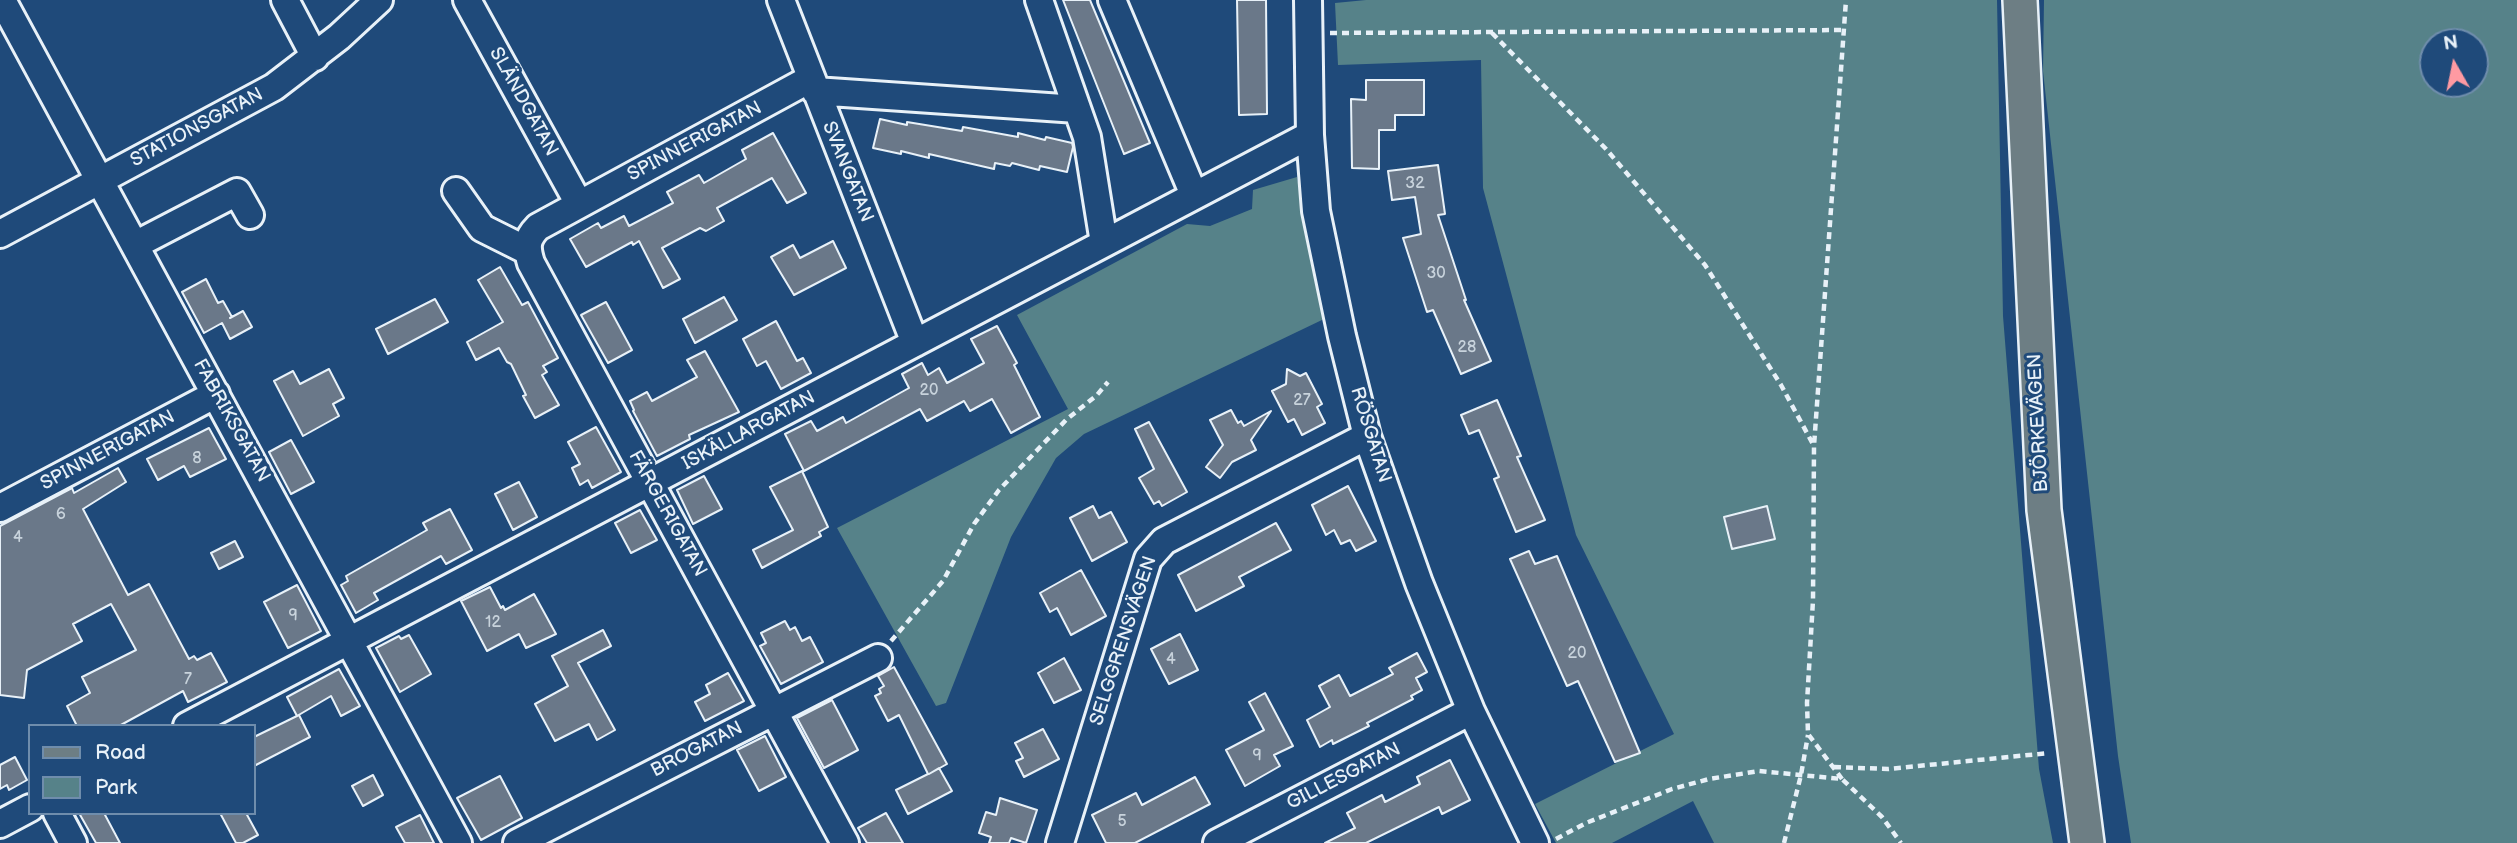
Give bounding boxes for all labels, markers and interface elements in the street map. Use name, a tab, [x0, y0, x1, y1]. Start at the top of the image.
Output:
north arrow	[2419, 28, 2489, 98]
text: N	[2442, 31, 2460, 56]
street label: SLÄNDGATAN	[484, 44, 562, 160]
street label: STATIONSGATAN	[127, 83, 267, 173]
street label: SPINNERIGATAN	[624, 97, 766, 187]
street label: SVANGATAN	[816, 118, 878, 226]
house number: 32	[1405, 174, 1425, 194]
house number: 30	[1426, 264, 1446, 284]
house number: 28	[1458, 338, 1476, 358]
street label: BJÖRKEVÄGEN	[2024, 353, 2054, 493]
street label: FABRIKSGATAN	[188, 355, 274, 487]
house number: 20	[920, 381, 938, 401]
street label: RÖSGATAN	[1345, 384, 1395, 486]
street label: ISKÄLLARGATAN	[679, 386, 819, 476]
house number: 27	[1293, 391, 1311, 411]
street label: SPINNERIGATAN	[37, 406, 179, 496]
street label: FÄRGERIGATAN	[623, 447, 711, 581]
house number: 8	[192, 449, 202, 469]
house number: 6	[56, 505, 66, 525]
house number: 4	[13, 528, 23, 548]
street label: SELGGRENSVÄGEN	[1086, 553, 1162, 729]
house number: 9	[288, 606, 298, 626]
house number: 12	[485, 613, 501, 633]
house number: 20	[1568, 644, 1586, 664]
house number: 4	[1166, 650, 1176, 670]
house number: 7	[184, 670, 192, 690]
street label: BROGATAN	[647, 717, 747, 783]
legend	[28, 724, 256, 815]
street label: GILLESGATAN	[1283, 738, 1405, 816]
text: Road	[95, 740, 146, 765]
house number: 9	[1252, 746, 1262, 766]
text: Park	[95, 775, 137, 800]
house number: 5	[1117, 812, 1127, 832]

